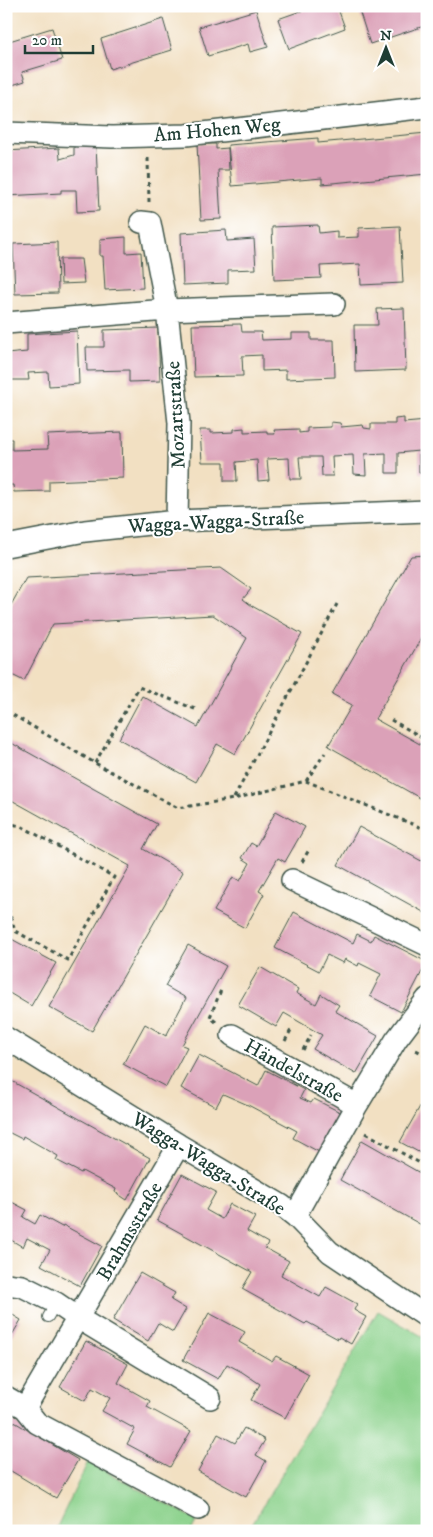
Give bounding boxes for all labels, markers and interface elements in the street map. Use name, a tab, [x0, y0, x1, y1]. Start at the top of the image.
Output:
scale bar	[25, 22, 92, 54]
north arrow	[360, 22, 410, 72]
text: N	[380, 27, 392, 45]
text: 20 m	[32, 31, 62, 50]
street label: Am Hohen Weg	[153, 112, 282, 148]
street label: Mozartstraße	[161, 360, 192, 470]
street label: Wagga-Wagga-Straße	[126, 505, 305, 540]
street label: Händelstraße	[239, 1034, 347, 1109]
street label: Wagga-Wagga-Straße	[126, 1106, 290, 1222]
street label: Brahmsstraße	[92, 1178, 169, 1286]

